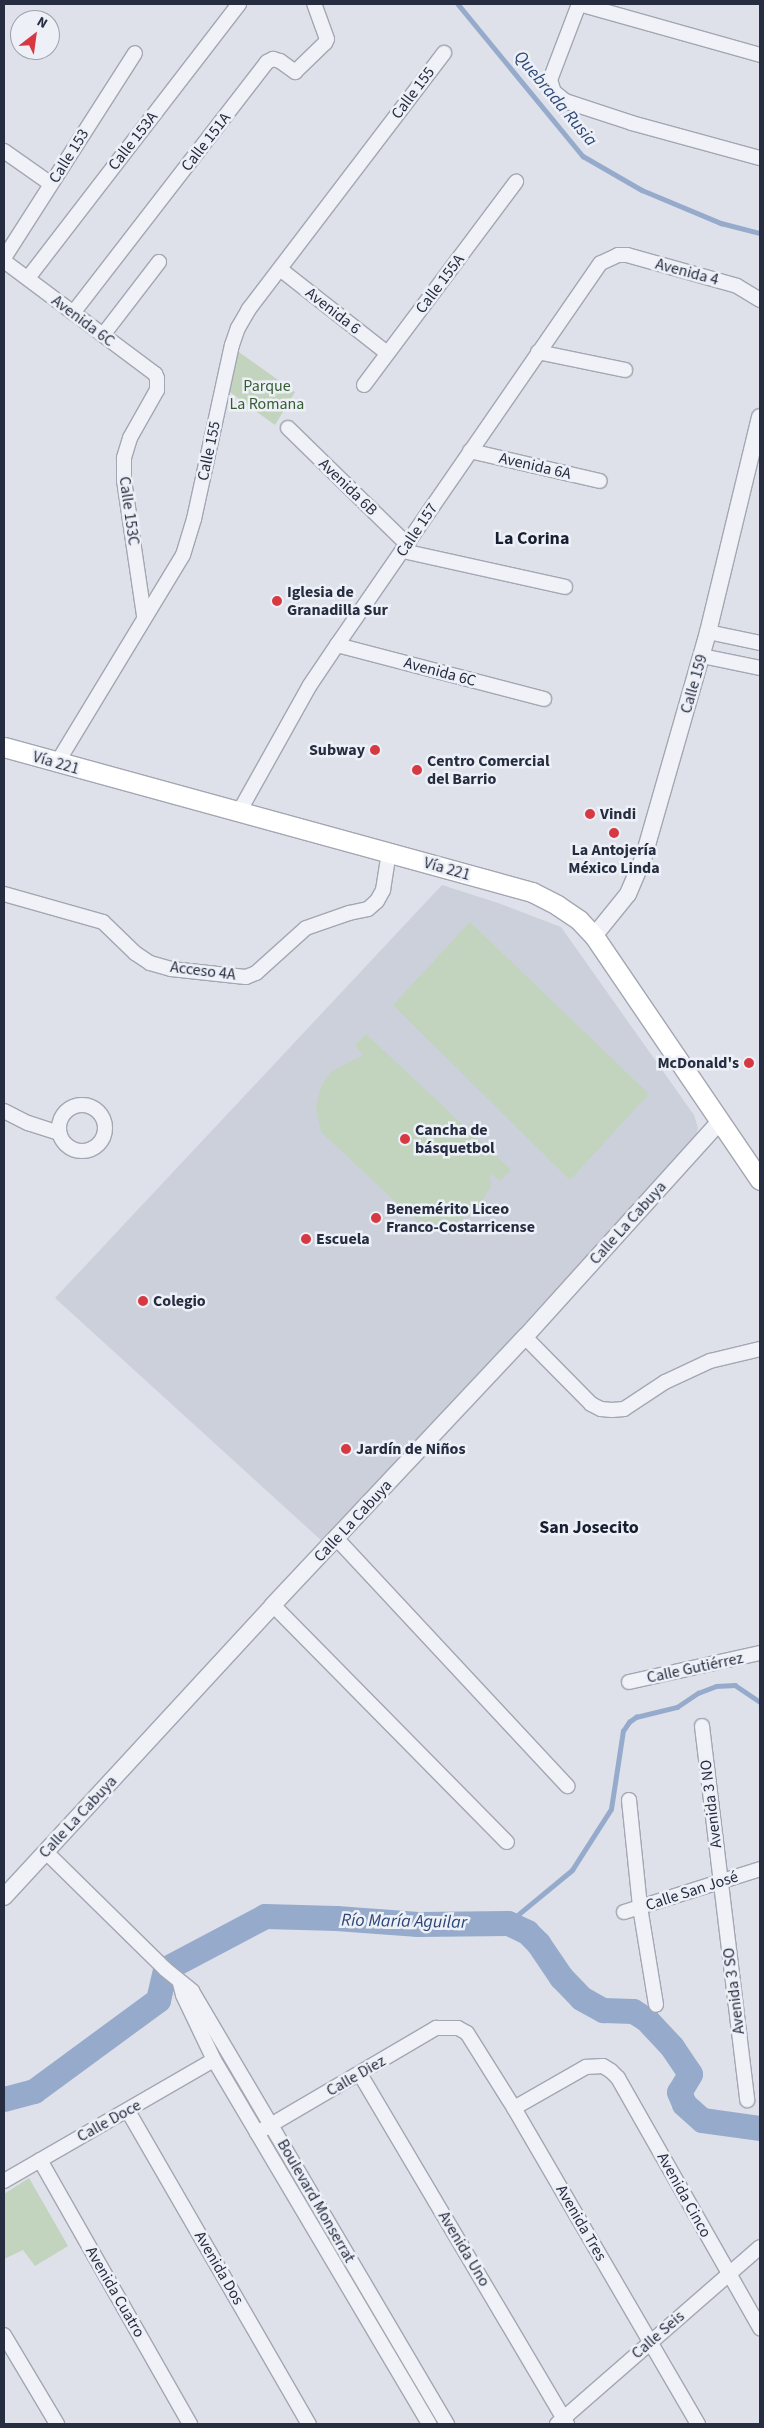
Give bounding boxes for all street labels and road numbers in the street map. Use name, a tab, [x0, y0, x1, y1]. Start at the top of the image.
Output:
street label: Calle 155	[387, 63, 439, 123]
street label: Calle 153A	[104, 108, 162, 174]
street label: Calle 151A	[177, 109, 235, 175]
street label: Calle 153	[45, 125, 93, 187]
street label: Calle 155A	[412, 251, 468, 317]
street label: Avenida 4	[653, 254, 721, 290]
street label: Avenida 6	[302, 284, 364, 338]
street label: Avenida 6C	[48, 291, 118, 351]
street label: Calle 155	[193, 419, 225, 483]
street label: Avenida 6A	[497, 448, 573, 484]
street label: Avenida 6B	[315, 454, 381, 520]
street label: Calle 153C	[115, 475, 143, 547]
street label: Calle 157	[392, 500, 442, 560]
street label: Calle 159	[676, 652, 712, 716]
street label: Avenida 6C	[402, 653, 478, 691]
street label: Vía 221	[31, 747, 81, 779]
street label: Vía 221	[422, 853, 472, 885]
street label: Acceso 4A	[169, 957, 237, 985]
street label: Calle La Cabuya	[586, 1177, 670, 1269]
street label: Calle La Cabuya	[310, 1476, 396, 1566]
street label: Calle Gutiérrez	[645, 1648, 745, 1688]
street label: Avenida 3 NO	[696, 1759, 726, 1849]
street label: Calle La Cabuya	[35, 1772, 121, 1862]
street label: Calle San José	[643, 1867, 741, 1915]
street label: Avenida 3 SO	[719, 1947, 749, 2035]
street label: Calle Diez	[323, 2051, 389, 2101]
street label: Calle Doce	[74, 2096, 144, 2146]
street label: Boulevard Monserrat	[273, 2136, 359, 2266]
street label: Avenida Cinco	[653, 2149, 715, 2241]
street label: Avenida Tres	[552, 2182, 610, 2264]
street label: Avenida Uno	[434, 2208, 494, 2290]
street label: Avenida Dos	[190, 2228, 248, 2308]
street label: Avenida Cuatro	[81, 2243, 149, 2341]
street label: Calle Seis	[628, 2307, 688, 2363]

